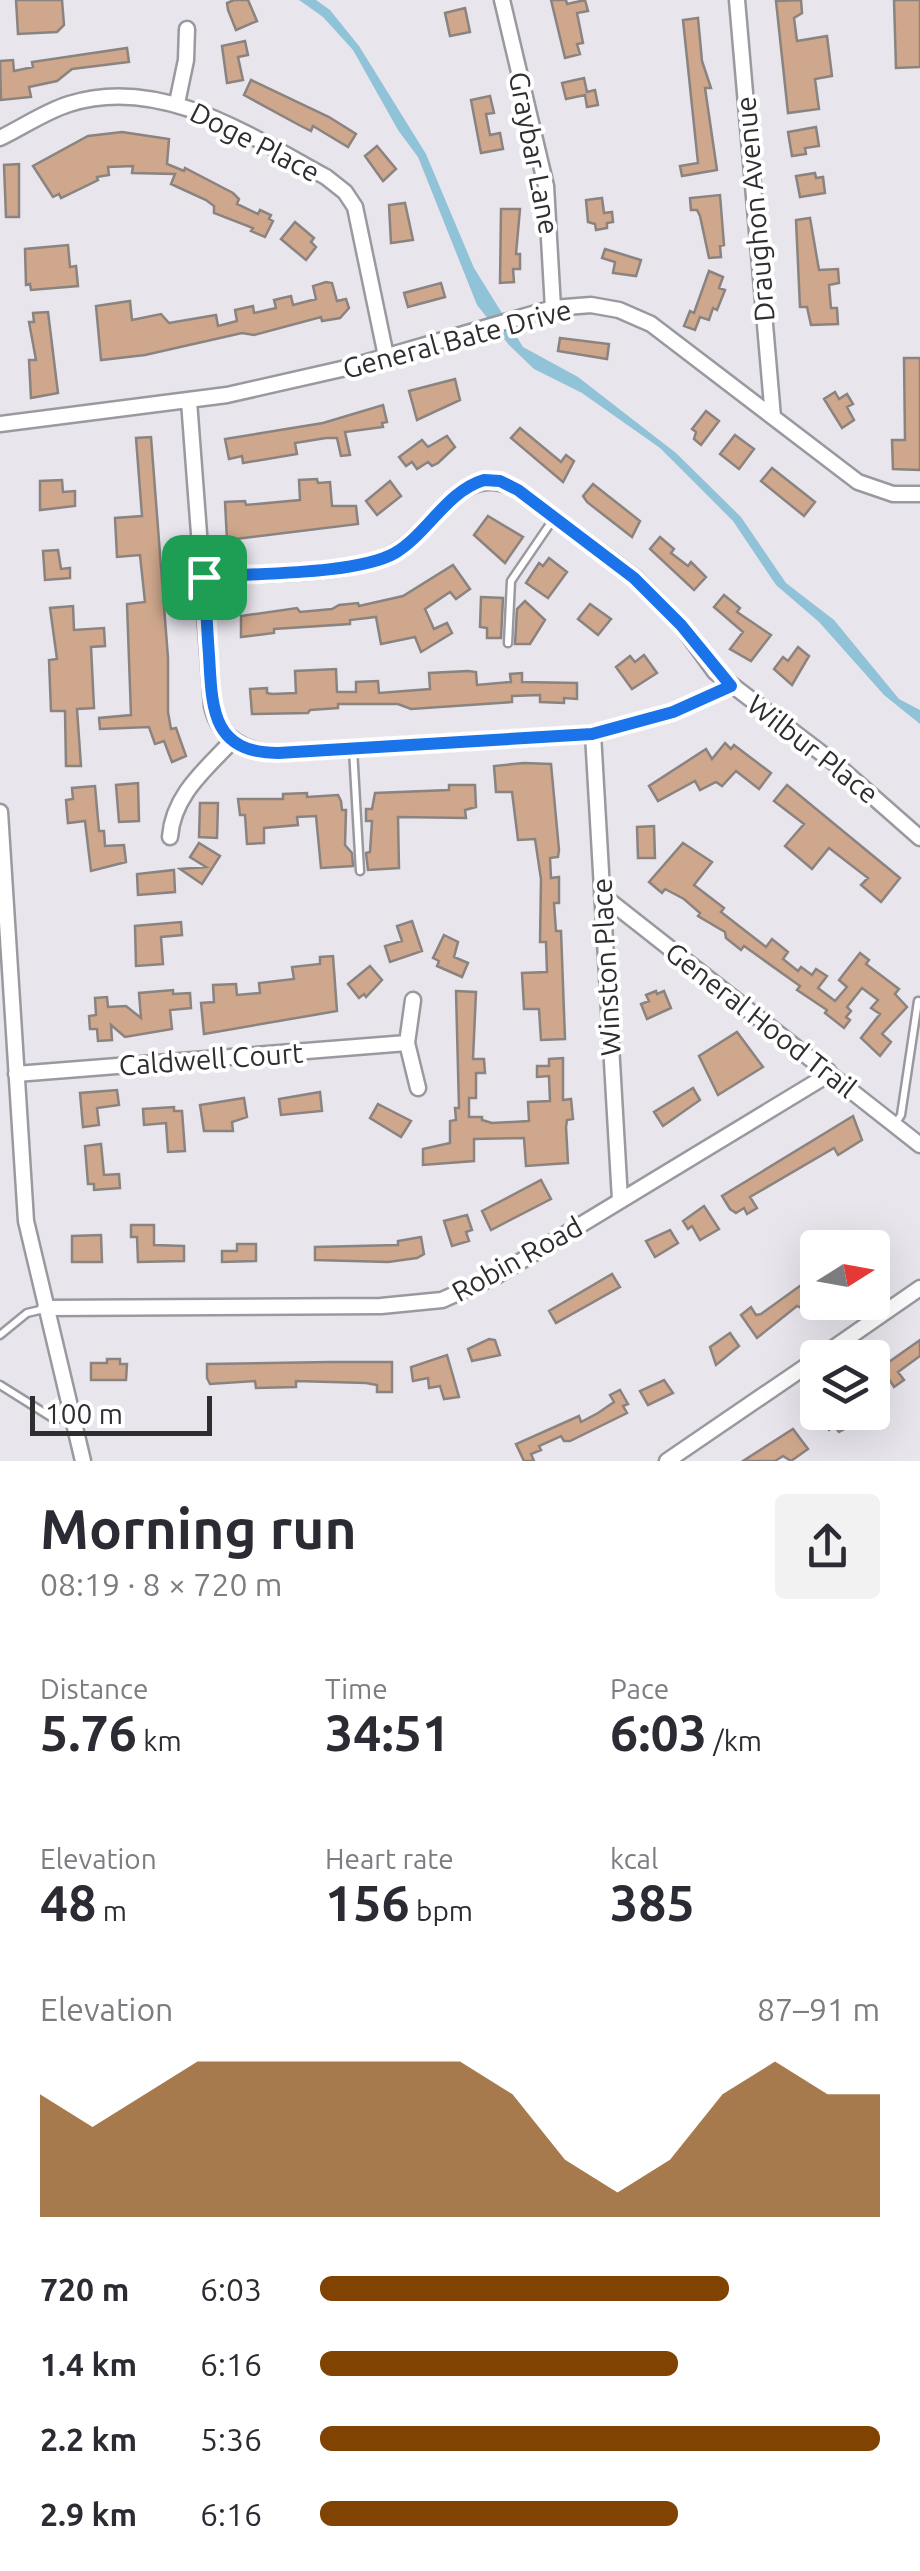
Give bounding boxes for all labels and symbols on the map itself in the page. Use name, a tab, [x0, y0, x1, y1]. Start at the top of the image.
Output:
street label: Graybar Lane	[504, 69, 565, 237]
street label: Draughon Avenue	[729, 95, 780, 323]
street label: Doge Place	[185, 96, 325, 187]
street label: General Bate Drive	[339, 293, 575, 384]
pin	[162, 535, 247, 620]
street label: Wilbur Place	[742, 688, 885, 809]
street label: Winston Place	[585, 877, 626, 1057]
street label: General Hood Trail	[660, 936, 863, 1104]
street label: Caldwell Court	[118, 1037, 304, 1080]
street label: Robin Road	[446, 1210, 587, 1307]
north arrow	[800, 1230, 890, 1320]
scale bar	[30, 1391, 212, 1436]

